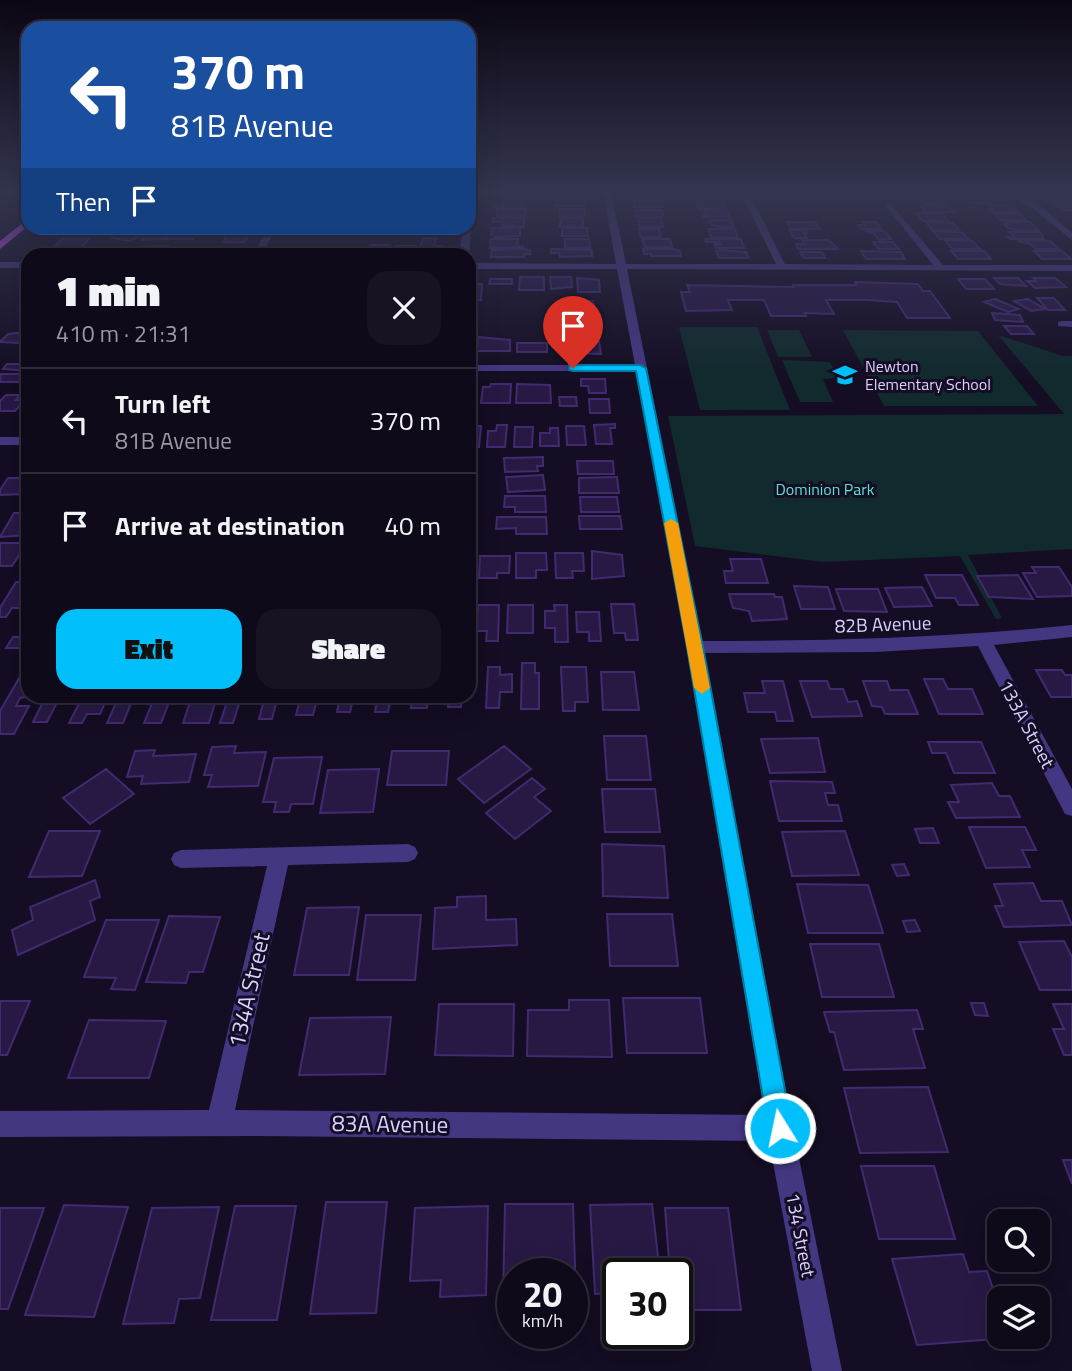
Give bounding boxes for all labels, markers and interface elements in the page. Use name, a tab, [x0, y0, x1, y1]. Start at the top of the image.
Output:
text: 370 m	[171, 33, 305, 108]
icon: left	[56, 49, 147, 140]
text: 81B Avenue	[171, 101, 334, 149]
text: Then	[56, 182, 111, 221]
icon: arrive	[125, 182, 163, 220]
text: 1 min	[56, 258, 160, 322]
button: close	[367, 271, 441, 345]
pin	[543, 296, 603, 368]
icon: arrive	[554, 307, 592, 345]
text: 410 m · 21:31	[56, 316, 191, 351]
place label: Newton Elementary School	[865, 354, 991, 396]
school or university icon: Newton Elementary School	[831, 361, 859, 389]
text: Turn left	[115, 384, 210, 423]
text: 370 m	[370, 401, 441, 440]
icon: left	[56, 402, 94, 440]
text: 81B Avenue	[115, 423, 232, 458]
park label: Dominion Park	[776, 477, 875, 501]
text: Arrive at destination	[115, 506, 345, 545]
text: 40 m	[384, 506, 441, 545]
icon: arrive	[56, 507, 94, 545]
street label: 82B Avenue	[834, 607, 932, 640]
button: Exit	[56, 609, 242, 689]
button: Share	[256, 609, 441, 689]
street label: 133A Street	[992, 674, 1063, 773]
street label: 134A Street	[218, 929, 279, 1051]
position arrow	[743, 1091, 817, 1165]
street label: 83A Avenue	[331, 1105, 449, 1142]
street label: 134 Street	[779, 1190, 824, 1280]
map controls	[987, 1209, 1050, 1349]
button: search	[987, 1209, 1050, 1272]
speed limit sign: 30	[602, 1258, 693, 1349]
text: 20	[523, 1267, 562, 1321]
button: layers	[987, 1286, 1050, 1349]
text: km/h	[522, 1307, 563, 1334]

